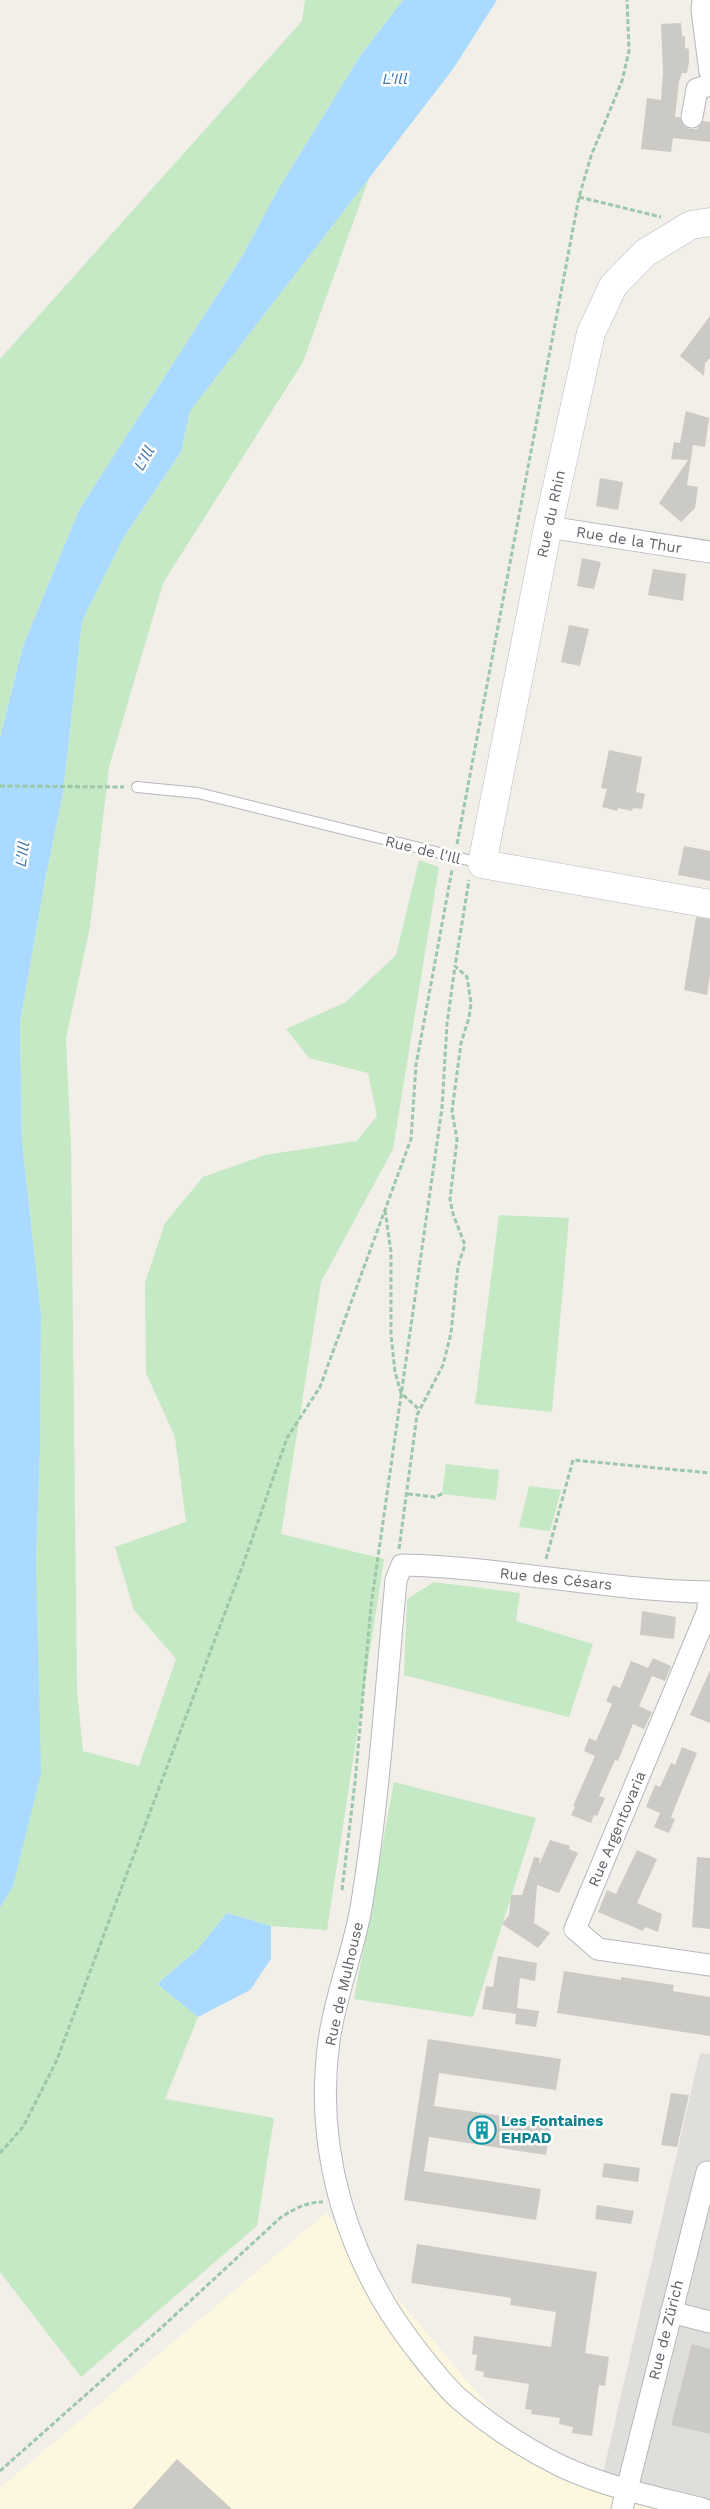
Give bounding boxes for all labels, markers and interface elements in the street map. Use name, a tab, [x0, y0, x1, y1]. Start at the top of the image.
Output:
water label: L'Ill	[382, 69, 408, 88]
water label: L'Ill	[129, 442, 159, 474]
street label: Rue du Rhin	[533, 469, 569, 559]
street label: Rue de la Thur	[575, 523, 683, 557]
street label: Rue de l'Ill	[383, 832, 463, 868]
water label: L'Ill	[11, 840, 33, 868]
street label: Rue des Césars	[499, 1564, 613, 1594]
street label: Rue Argentovaria	[585, 1768, 650, 1889]
street label: Rue de Mulhouse	[321, 1920, 367, 2048]
place label: Les Fontaines EHPAD	[501, 2112, 603, 2147]
building icon: Les Fontaines EHPAD	[467, 2115, 497, 2145]
street label: Rue de Zürich	[645, 2278, 687, 2382]

